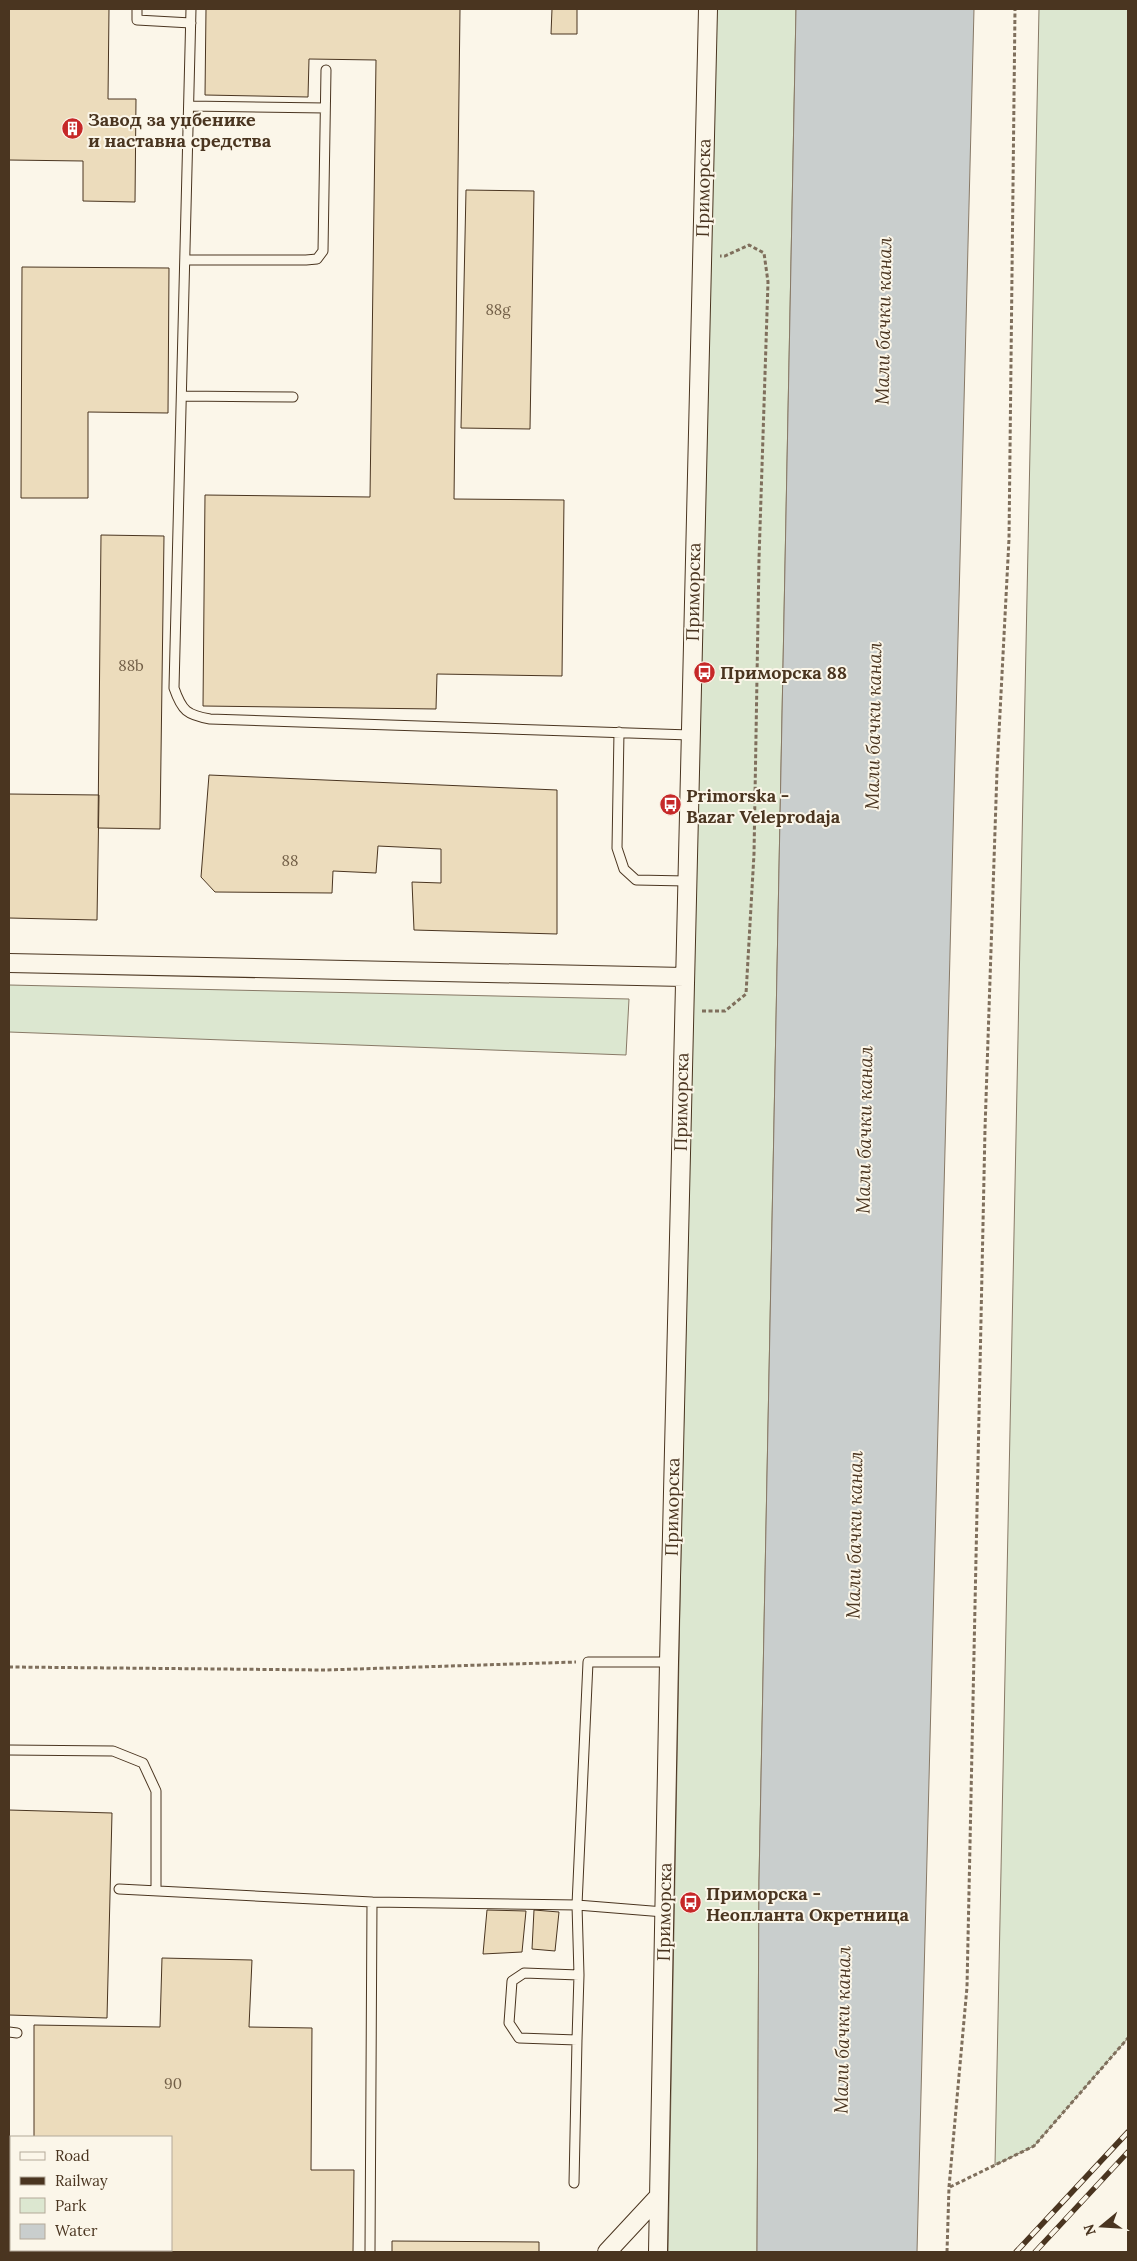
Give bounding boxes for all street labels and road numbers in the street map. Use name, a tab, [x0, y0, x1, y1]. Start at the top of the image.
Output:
street label: Приморска	[691, 138, 715, 238]
street label: Приморска	[681, 542, 705, 642]
street label: Приморска	[669, 1052, 693, 1152]
street label: Приморска	[660, 1457, 684, 1557]
street label: Приморска	[652, 1862, 676, 1962]

